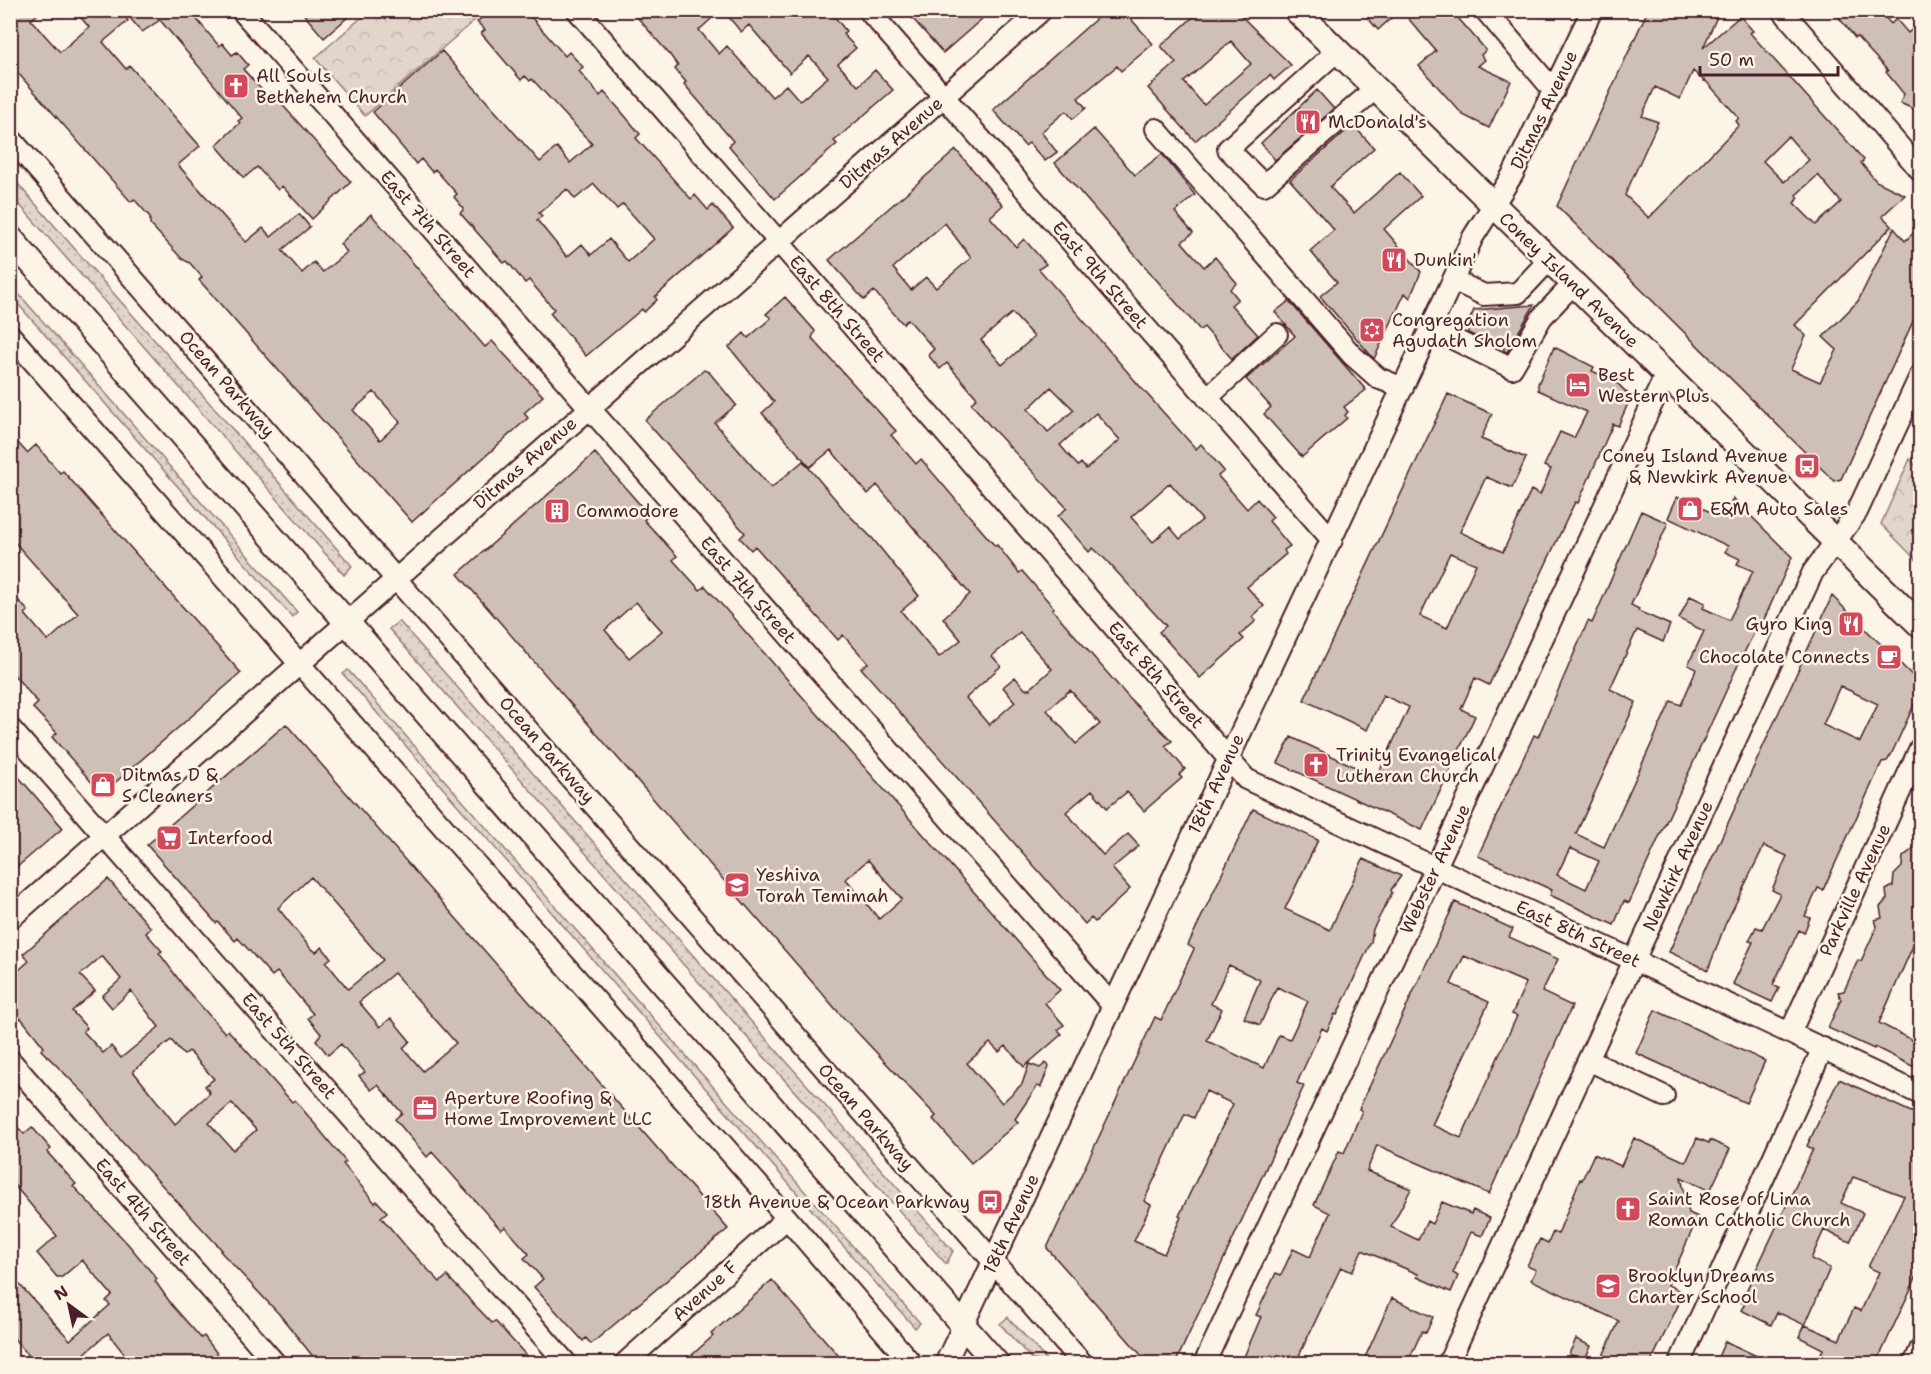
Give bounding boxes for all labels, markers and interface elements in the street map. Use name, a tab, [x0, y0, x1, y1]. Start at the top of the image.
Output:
scale bar	[1700, 39, 1838, 77]
street label: Ditmas Avenue	[1505, 47, 1583, 173]
text: 50 m	[1709, 48, 1754, 72]
place label: All Souls Bethehem Church	[256, 64, 407, 109]
church icon: All Souls Bethehem Church	[221, 71, 251, 101]
street label: Ditmas Avenue	[834, 91, 948, 195]
restaurant icon: McDonald's	[1293, 107, 1323, 137]
place label: McDonald's	[1328, 110, 1427, 134]
street label: East 7th Street	[375, 165, 481, 283]
street label: Coney Island Avenue	[1494, 207, 1644, 353]
street label: East 9th Street	[1047, 216, 1153, 334]
restaurant icon: Dunkin'	[1379, 245, 1409, 275]
place label: Dunkin'	[1414, 248, 1477, 272]
street label: East 8th Street	[784, 250, 890, 368]
place label: Congregation Agudath Sholom	[1392, 308, 1537, 353]
synagogue icon: Congregation Agudath Sholom	[1357, 315, 1387, 345]
street label: Ocean Parkway	[174, 325, 280, 443]
place label: Best Western Plus	[1598, 363, 1710, 408]
hotel icon: Best Western Plus	[1563, 370, 1593, 400]
street label: Ditmas Avenue	[468, 411, 582, 515]
place label: Coney Island Avenue & Newkirk Avenue	[1602, 444, 1788, 489]
bus stop icon: Coney Island Avenue & Newkirk Avenue	[1792, 451, 1822, 481]
shop icon: E&M Auto Sales	[1675, 494, 1705, 524]
building icon: Commodore	[542, 496, 572, 526]
place label: E&M Auto Sales	[1710, 497, 1849, 521]
place label: Commodore	[576, 499, 679, 523]
street label: East 7th Street	[695, 531, 801, 649]
restaurant icon: Gyro King	[1836, 609, 1866, 639]
place label: Gyro King	[1746, 612, 1832, 636]
street label: East 8th Street	[1103, 616, 1209, 734]
cafe icon: Chocolate Connects	[1874, 642, 1904, 672]
place label: Chocolate Connects	[1699, 645, 1870, 669]
street label: Ocean Parkway	[494, 691, 600, 809]
street label: 18th Avenue	[1182, 730, 1250, 838]
place label: Trinity Evangelical Lutheran Church	[1336, 743, 1497, 788]
church icon: Trinity Evangelical Lutheran Church	[1301, 750, 1331, 780]
place label: Ditmas D & S Cleaners	[122, 763, 218, 808]
shop icon: Ditmas D & S Cleaners	[88, 770, 118, 800]
street label: Newkirk Avenue	[1637, 797, 1719, 935]
street label: Webster Avenue	[1394, 800, 1476, 938]
street label: Parkville Avenue	[1814, 820, 1896, 960]
supermarket icon: Interfood	[154, 823, 184, 853]
place label: Interfood	[188, 826, 273, 850]
place label: Yeshiva Torah Temimah	[756, 863, 889, 908]
school or university icon: Yeshiva Torah Temimah	[722, 870, 752, 900]
street label: East 8th Street	[1512, 895, 1644, 973]
street label: East 5th Street	[236, 988, 342, 1104]
street label: Ocean Parkway	[813, 1058, 919, 1176]
place label: Aperture Roofing & Home Improvement LLC	[444, 1086, 652, 1131]
office icon: Aperture Roofing & Home Improvement LLC	[410, 1093, 440, 1123]
street label: East 4th Street	[90, 1153, 196, 1271]
street label: 18th Avenue	[977, 1170, 1045, 1278]
bus stop icon: 18th Avenue & Ocean Parkway	[975, 1187, 1005, 1217]
place label: Saint Rose of Lima Roman Catholic Church	[1648, 1187, 1851, 1232]
place label: 18th Avenue & Ocean Parkway	[703, 1190, 970, 1214]
church icon: Saint Rose of Lima Roman Catholic Church	[1613, 1194, 1643, 1224]
street label: Avenue F	[667, 1255, 743, 1327]
place label: Brooklyn Dreams Charter School	[1628, 1264, 1775, 1309]
school or university icon: Brooklyn Dreams Charter School	[1593, 1271, 1623, 1301]
north arrow	[39, 1275, 99, 1335]
text: N	[50, 1281, 72, 1305]

